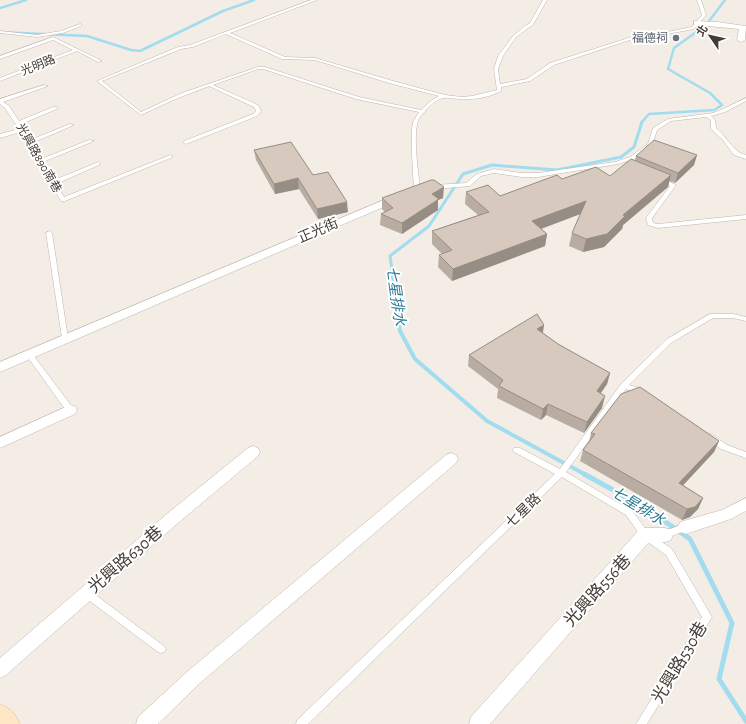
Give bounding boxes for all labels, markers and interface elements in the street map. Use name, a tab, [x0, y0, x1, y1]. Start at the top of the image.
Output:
north arrow	[690, 16, 730, 56]
text: 北	[694, 23, 710, 38]
place label: 福德祠	[632, 31, 668, 44]
marker: 福德祠	[671, 33, 681, 43]
street label: 光明路	[19, 52, 57, 77]
street label: 光興路890南巷	[14, 121, 64, 195]
street label: 正光街	[296, 215, 340, 246]
water label: 七星排水	[384, 265, 408, 328]
water label: 七星排水	[608, 484, 669, 529]
street label: 七星路	[503, 490, 544, 530]
street label: 光興路630巷	[84, 522, 166, 596]
street label: 光興路556巷	[560, 550, 634, 630]
street label: 光興路530巷	[648, 618, 710, 706]

